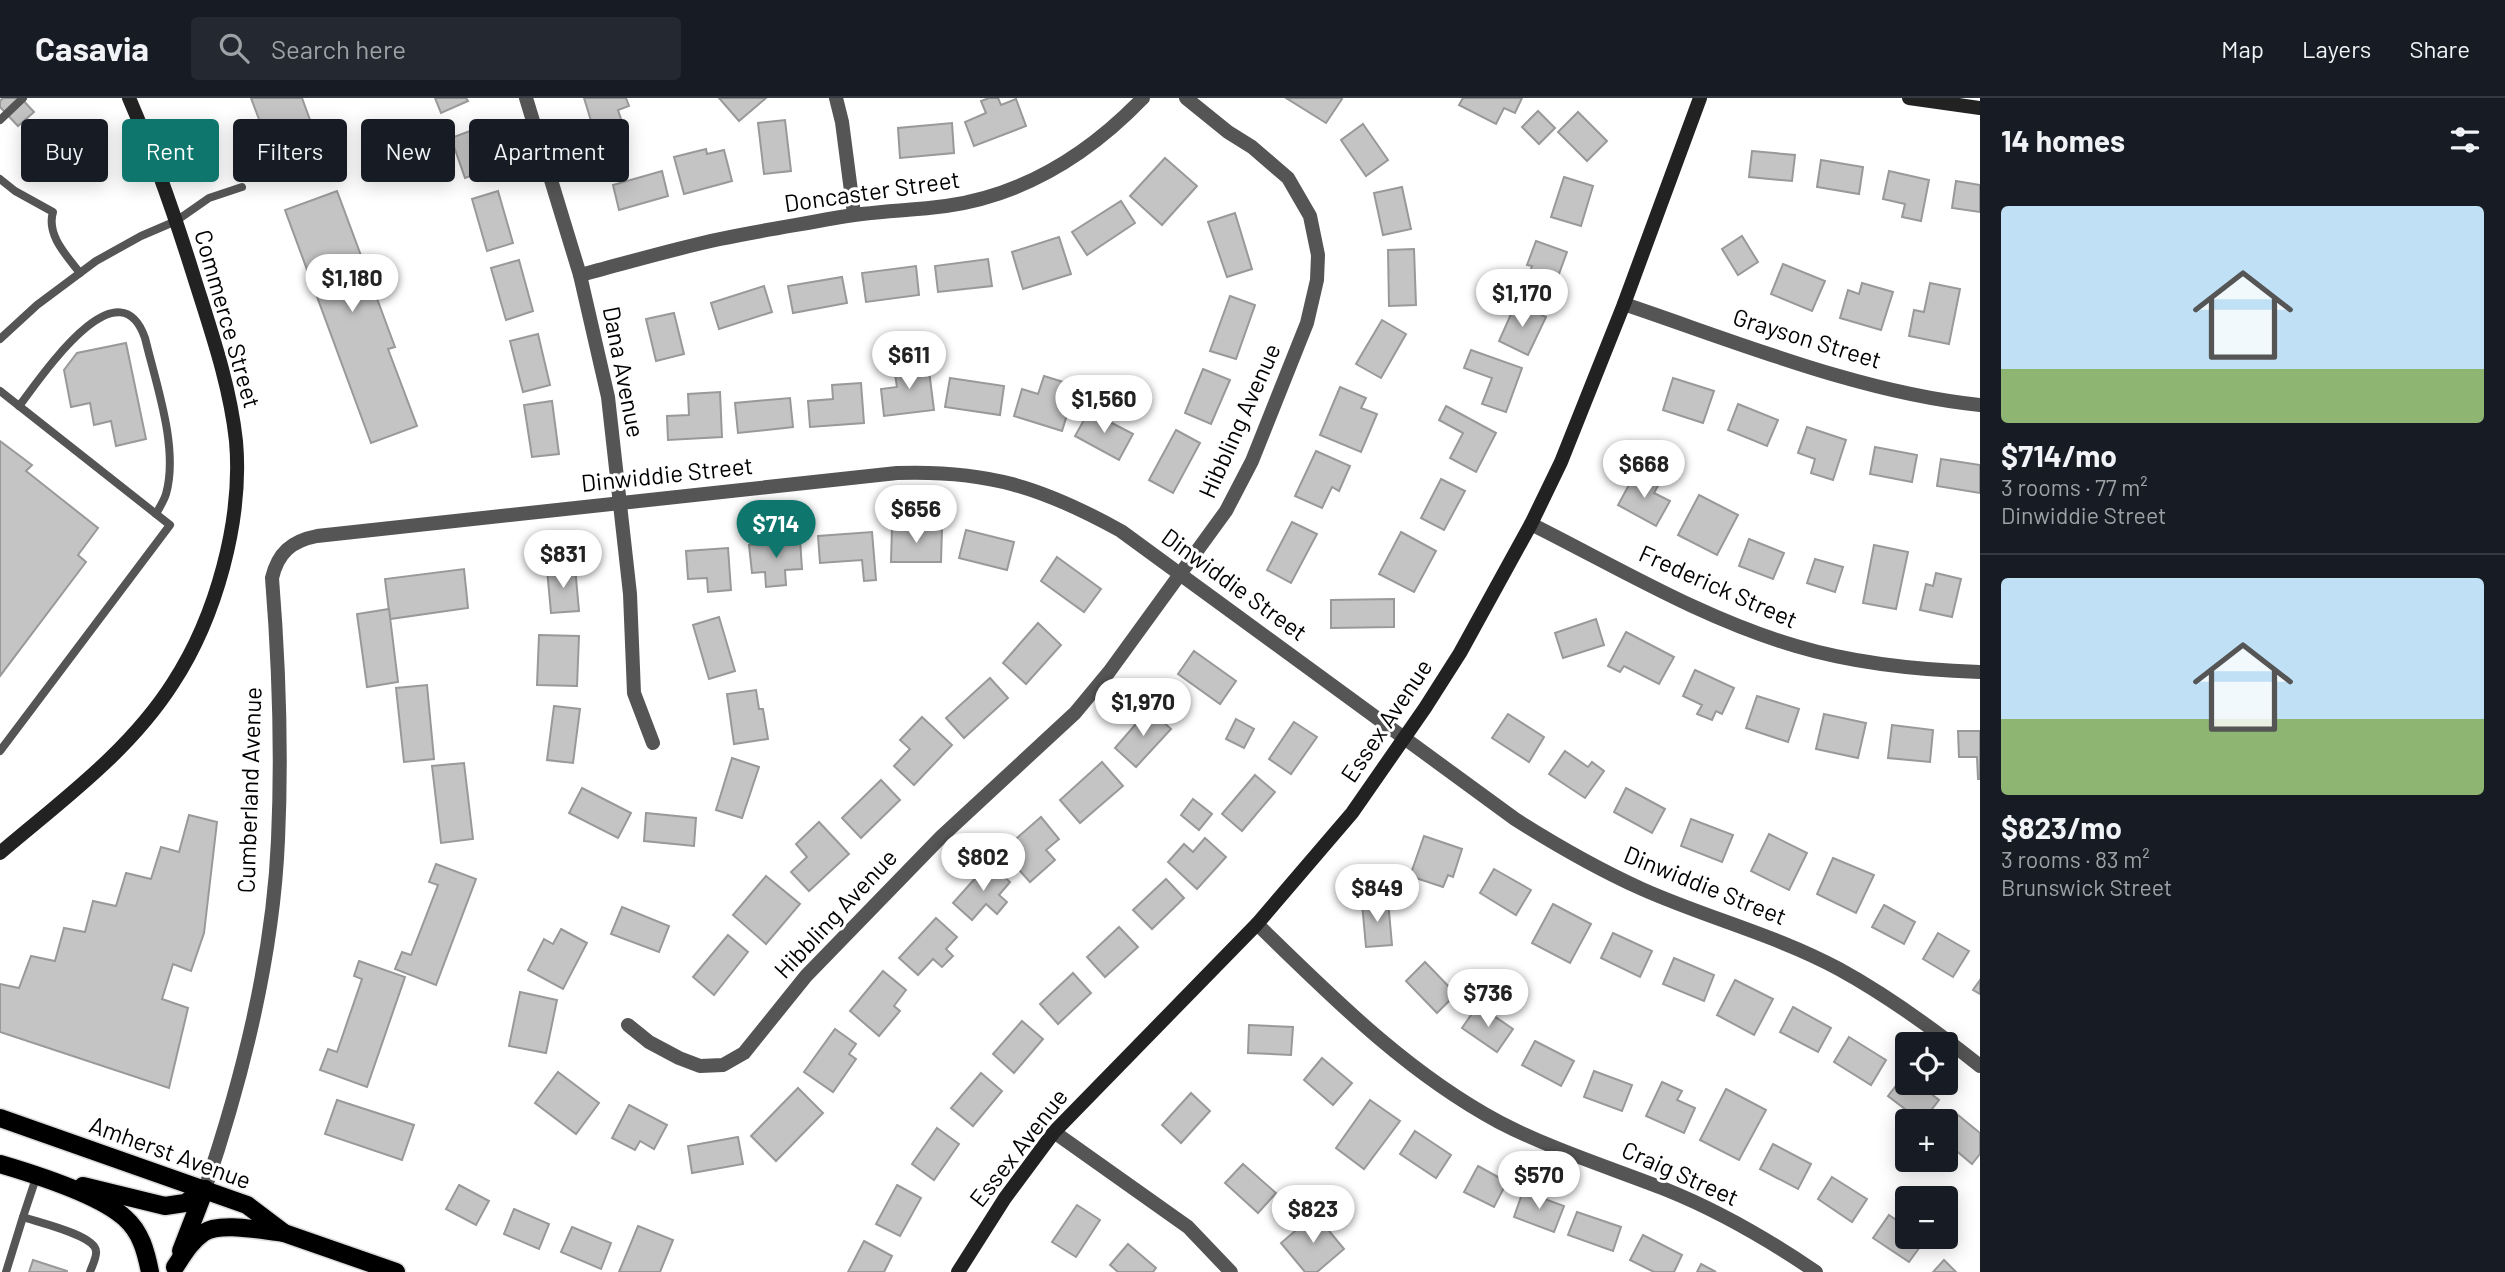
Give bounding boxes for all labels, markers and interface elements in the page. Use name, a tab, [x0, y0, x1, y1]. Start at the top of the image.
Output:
search box	[191, 17, 681, 80]
text: Casavia	[35, 28, 149, 68]
icon: search	[215, 29, 253, 67]
text: Search here	[271, 33, 406, 64]
text: Map	[2221, 34, 2264, 63]
text: Layers	[2302, 34, 2371, 63]
text: Share	[2409, 34, 2470, 63]
chip: Buy	[21, 119, 108, 182]
chip: Rent	[122, 119, 219, 182]
chip: Filters	[233, 119, 347, 182]
chip: New	[361, 119, 455, 182]
chip: Apartment	[469, 119, 629, 182]
icon: filters	[2446, 121, 2484, 159]
text: 14 homes	[2001, 122, 2125, 158]
street label: Doncaster Street	[782, 164, 962, 217]
street label: Commerce Street	[189, 226, 268, 411]
icon: home	[2180, 252, 2306, 378]
pin: $1,180	[295, 254, 409, 314]
text: $1,180	[321, 263, 383, 291]
pin: $1,170	[1465, 270, 1579, 329]
text: $1,170	[1492, 278, 1552, 306]
street label: Grayson Street	[1730, 301, 1885, 374]
street label: Dana Avenue	[598, 304, 651, 440]
pin: $611	[868, 331, 950, 391]
street label: Hibbling Avenue	[1192, 338, 1286, 502]
text: $611	[888, 340, 930, 368]
pin: $1,560	[1047, 376, 1161, 435]
text: $1,560	[1071, 384, 1137, 412]
text: $714/mo	[2001, 437, 2117, 473]
pin: $668	[1603, 440, 1685, 500]
text: $668	[1619, 449, 1669, 477]
street label: Dinwiddie Street	[580, 450, 754, 497]
text: 3 rooms · 77 m²	[2001, 473, 2148, 501]
pin: $656	[875, 486, 957, 545]
text: $656	[891, 494, 941, 522]
pin: $714	[735, 500, 817, 560]
text: Dinwiddie Street	[2001, 501, 2166, 529]
text: $714	[753, 509, 799, 537]
street label: Dinwiddie Street	[1157, 521, 1313, 646]
pin: $831	[522, 531, 604, 590]
street label: Frederick Street	[1635, 538, 1802, 634]
text: $831	[540, 539, 586, 567]
icon: home	[2180, 624, 2306, 750]
street label: Essex Avenue	[1334, 653, 1438, 787]
pin: $1,970	[1086, 678, 1200, 738]
street label: Cumberland Avenue	[230, 686, 267, 894]
text: $1,970	[1111, 687, 1175, 715]
text: $823/mo	[2001, 809, 2122, 845]
pin: $802	[942, 834, 1024, 893]
street label: Dinwiddie Street	[1620, 839, 1791, 930]
street label: Hibbling Avenue	[768, 842, 902, 984]
text: $802	[957, 842, 1009, 870]
text: 3 rooms · 83 m²	[2001, 845, 2150, 873]
pin: $849	[1336, 864, 1418, 924]
text: $849	[1351, 873, 1403, 901]
text: Brunswick Street	[2001, 873, 2172, 901]
pin: $736	[1447, 970, 1529, 1029]
text: $736	[1463, 978, 1513, 1006]
map controls	[1895, 1032, 1958, 1249]
button: locate	[1895, 1032, 1958, 1095]
street label: Essex Avenue	[963, 1082, 1073, 1212]
street label: Amherst Avenue	[86, 1109, 255, 1194]
button: +	[1895, 1109, 1958, 1172]
street label: Craig Street	[1618, 1134, 1744, 1211]
pin: $570	[1498, 1152, 1580, 1211]
text: $570	[1514, 1160, 1564, 1188]
pin: $823	[1272, 1186, 1354, 1245]
button: −	[1895, 1186, 1958, 1249]
text: $823	[1288, 1194, 1338, 1222]

